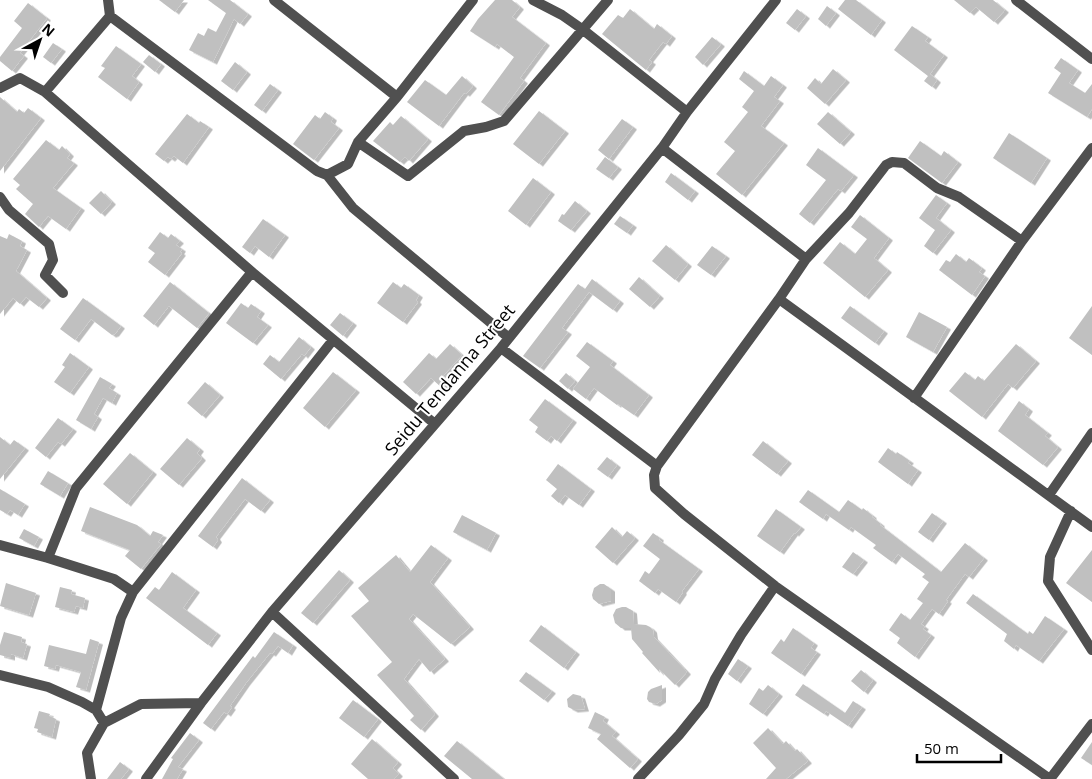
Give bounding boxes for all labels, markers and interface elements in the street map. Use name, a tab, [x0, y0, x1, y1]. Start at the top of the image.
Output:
north arrow	[15, 15, 65, 65]
text: N	[38, 19, 59, 41]
street label: Seidu Tendanna Street	[379, 299, 520, 460]
scale bar	[917, 732, 1001, 764]
text: 50 m	[924, 738, 959, 758]

